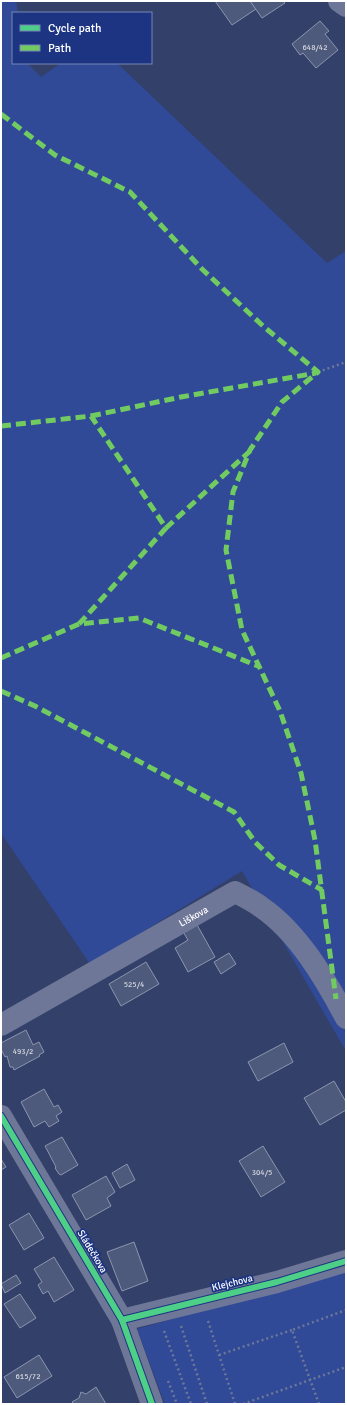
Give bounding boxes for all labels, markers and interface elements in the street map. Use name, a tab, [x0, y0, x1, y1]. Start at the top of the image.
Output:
legend	[12, 12, 152, 64]
text: Cycle path	[48, 21, 101, 36]
text: Path	[48, 41, 71, 56]
house number: 648/42	[303, 42, 327, 52]
street label: Liškova	[177, 904, 210, 930]
house number: 525/4	[124, 979, 145, 989]
house number: 493/2	[13, 1046, 33, 1056]
house number: 304/5	[252, 1167, 272, 1177]
street label: Sládečkova	[75, 1228, 110, 1275]
street label: Klejchova	[211, 1272, 254, 1294]
house number: 615/72	[16, 1371, 40, 1381]

